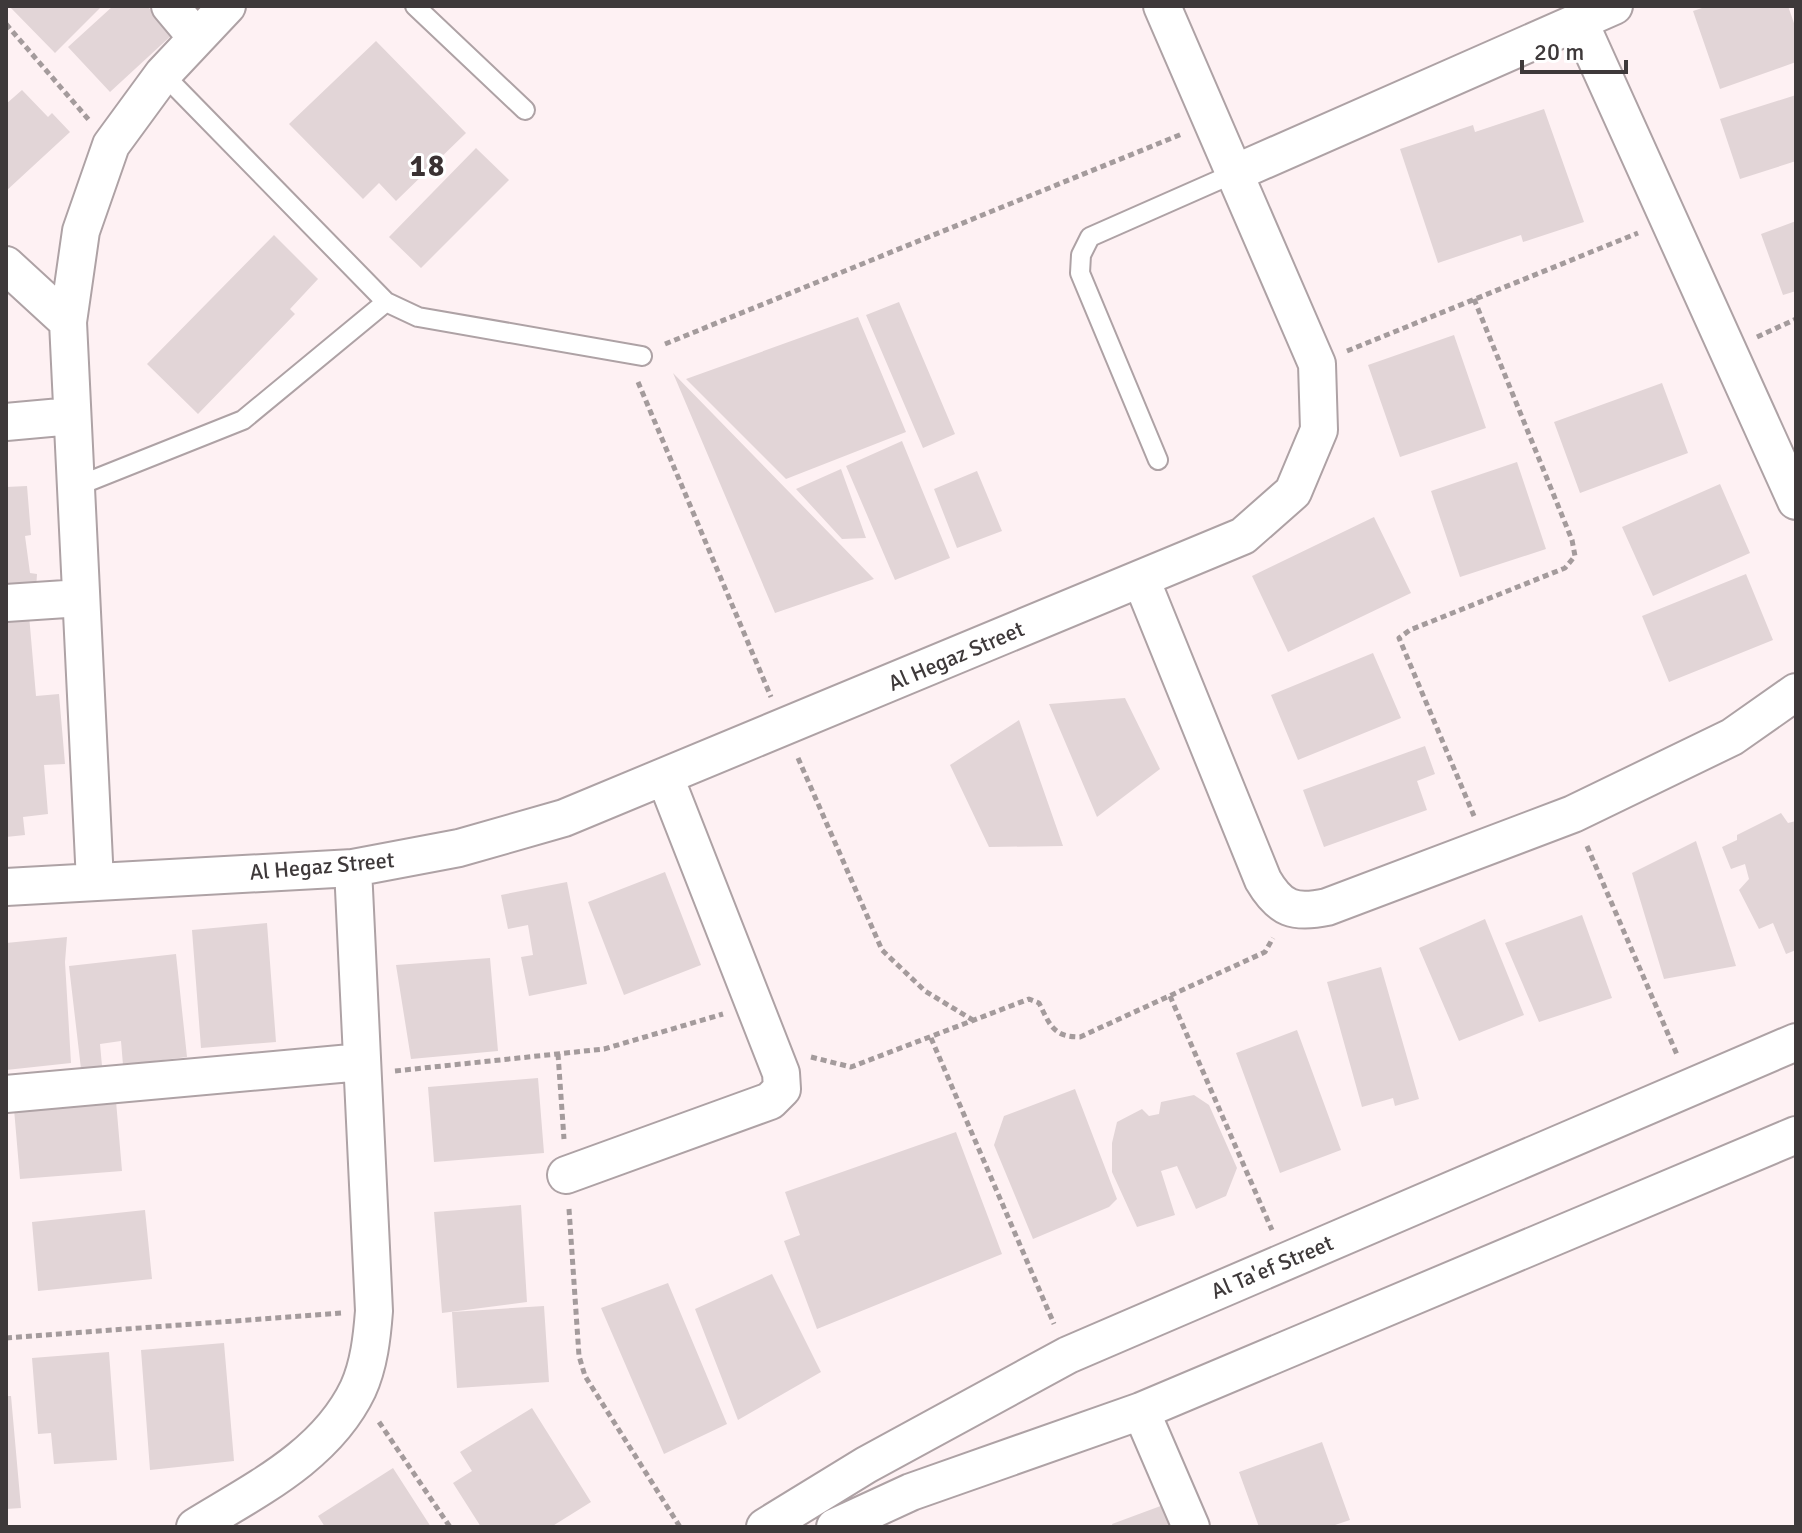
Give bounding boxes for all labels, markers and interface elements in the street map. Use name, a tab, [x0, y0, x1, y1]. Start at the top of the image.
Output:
scale bar	[1522, 24, 1626, 74]
text: 20 m	[1534, 37, 1584, 67]
district label: 18	[410, 148, 446, 185]
street label: Al Hegaz Street	[884, 615, 1028, 697]
street label: Al Hegaz Street	[249, 846, 396, 886]
street label: Al Ta'ef Street	[1207, 1229, 1337, 1305]

